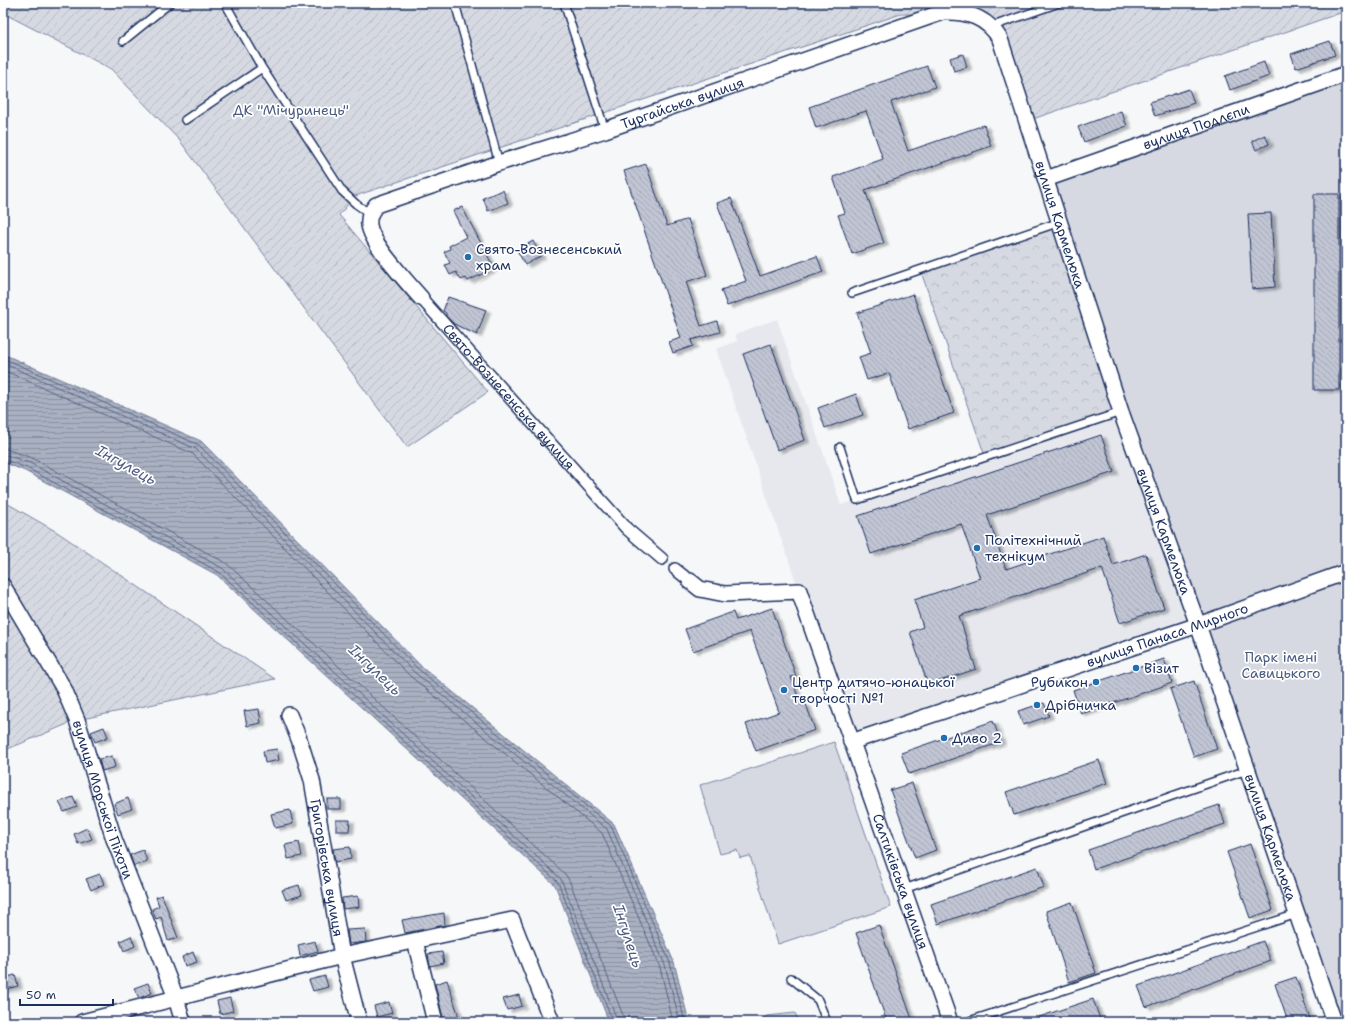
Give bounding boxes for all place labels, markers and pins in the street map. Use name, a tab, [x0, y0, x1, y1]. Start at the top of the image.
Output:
place label: Свято-Вознесенський храм	[476, 240, 622, 274]
marker: Свято-Вознесенський храм	[463, 252, 473, 262]
place label: Політехнічний технікум	[985, 531, 1082, 565]
marker: Політехнічний технікум	[972, 543, 982, 553]
place label: Візит	[1144, 659, 1180, 677]
marker: Візит	[1131, 663, 1141, 673]
place label: Центр дитячо-юнацької творчості №1	[792, 673, 956, 707]
place label: Рубикон	[1031, 673, 1088, 691]
marker: Рубикон	[1091, 677, 1101, 687]
marker: Центр дитячо-юнацької творчості №1	[779, 685, 789, 695]
place label: Дрібничка	[1045, 696, 1116, 714]
marker: Дрібничка	[1032, 700, 1042, 710]
place label: Диво 2	[952, 729, 1002, 747]
marker: Диво 2	[939, 733, 949, 743]

